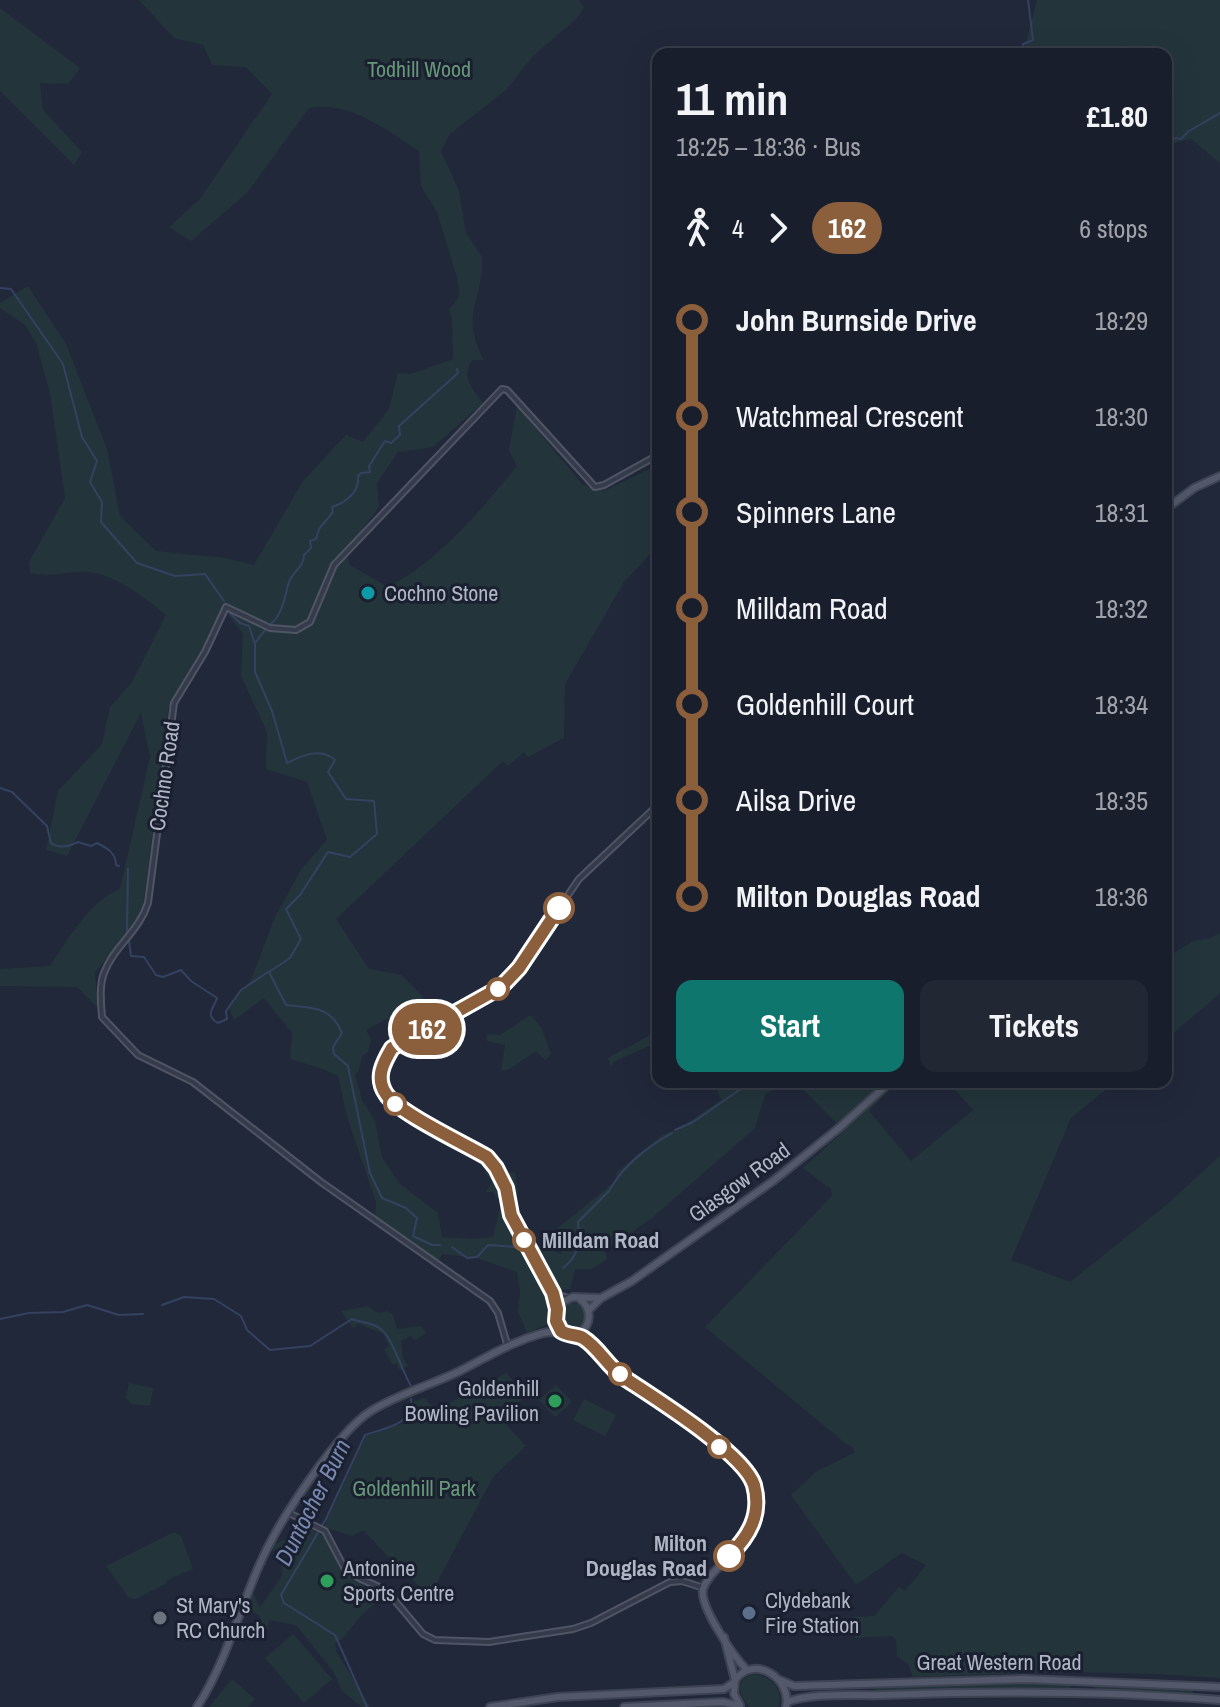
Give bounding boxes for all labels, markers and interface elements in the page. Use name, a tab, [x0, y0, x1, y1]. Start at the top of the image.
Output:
park label: Todhill Wood	[367, 54, 471, 84]
text: 11 min	[676, 69, 788, 129]
text: £1.80	[1086, 96, 1148, 136]
text: 18:25 – 18:36 · Bus	[676, 129, 861, 164]
icon: walk	[676, 206, 720, 250]
icon: forward	[756, 206, 800, 250]
text: 162	[828, 209, 866, 247]
text: 4	[732, 211, 744, 246]
text: 6 stops	[1079, 211, 1148, 246]
text: John Burnside Drive	[736, 300, 977, 340]
text: 18:29	[1095, 303, 1148, 338]
text: Watchmeal Crescent	[736, 396, 963, 436]
text: 18:30	[1095, 399, 1148, 434]
text: Spinners Lane	[736, 492, 896, 532]
text: 18:31	[1095, 495, 1148, 530]
place label: Cochno Stone	[384, 578, 498, 608]
marker: Cochno Stone	[359, 584, 377, 602]
text: Milldam Road	[736, 588, 888, 628]
text: 18:32	[1095, 591, 1148, 626]
text: Goldenhill Court	[736, 684, 914, 724]
text: 18:34	[1095, 687, 1148, 722]
street label: Cochno Road	[141, 719, 187, 833]
text: Ailsa Drive	[736, 780, 856, 820]
text: 18:35	[1095, 783, 1148, 818]
text: Milton Douglas Road	[736, 876, 981, 916]
text: 18:36	[1095, 879, 1148, 914]
unlabelled marker	[544, 893, 574, 923]
unlabelled marker	[487, 978, 509, 1000]
button: Start	[676, 980, 904, 1072]
button: Tickets	[920, 980, 1148, 1072]
line badge: 162	[381, 1003, 473, 1055]
text: 162	[408, 1010, 446, 1048]
unlabelled marker	[384, 1093, 406, 1115]
street label: Glasgow Road	[682, 1135, 796, 1229]
place label: Milldam Road	[542, 1225, 659, 1255]
marker: Milldam Road	[513, 1229, 535, 1251]
unlabelled marker	[609, 1363, 631, 1385]
place label: Goldenhill Bowling Pavilion	[405, 1373, 539, 1428]
marker: Goldenhill Bowling Pavilion	[546, 1392, 564, 1410]
water label: Duntocher Burn	[266, 1433, 358, 1571]
unlabelled marker	[708, 1436, 730, 1458]
park label: Goldenhill Park	[352, 1473, 477, 1503]
place label: Milton Douglas Road	[586, 1528, 707, 1583]
marker: Milton Douglas Road	[714, 1541, 744, 1571]
place label: Antonine Sports Centre	[342, 1553, 454, 1608]
marker: Antonine Sports Centre	[318, 1572, 336, 1590]
place label: Clydebank Fire Station	[765, 1585, 859, 1640]
place label: St Mary's RC Church	[176, 1590, 265, 1645]
marker: Clydebank Fire Station	[740, 1604, 758, 1622]
marker: St Mary's RC Church	[151, 1609, 169, 1627]
street label: Great Western Road	[916, 1647, 1082, 1677]

